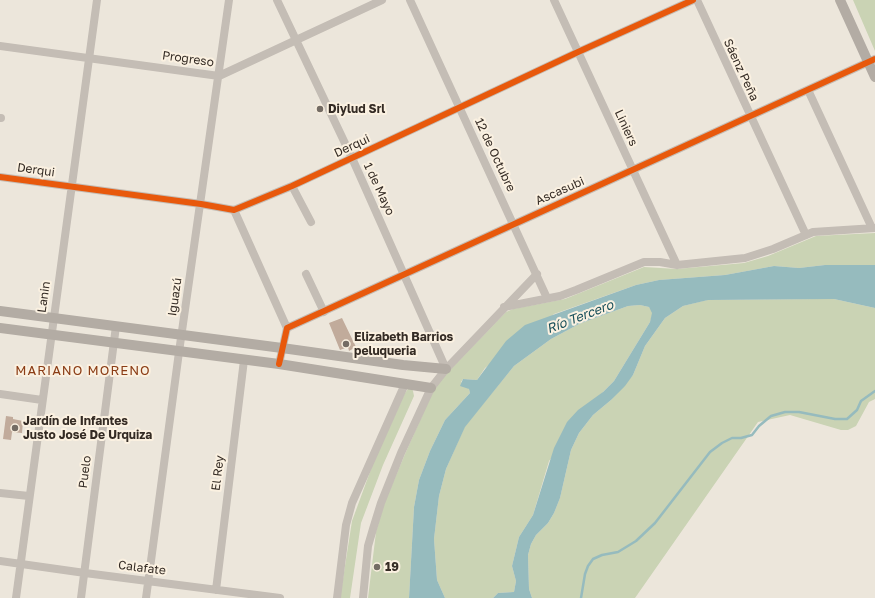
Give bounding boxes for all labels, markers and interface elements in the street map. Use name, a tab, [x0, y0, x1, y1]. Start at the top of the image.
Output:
street label: Sáenz Peña	[720, 37, 762, 103]
street label: Progreso	[161, 48, 215, 70]
place label: Diylud Srl	[328, 102, 385, 116]
marker: Diylud Srl	[315, 104, 325, 114]
street label: Liniers	[611, 107, 641, 149]
street label: 12 de Octubre	[472, 116, 518, 194]
street label: Derqui	[332, 131, 372, 161]
street label: Derqui	[16, 160, 56, 180]
street label: 1 de Mayo	[360, 160, 398, 218]
street label: Ascasubi	[533, 174, 587, 208]
street label: Iguazú	[165, 277, 185, 317]
street label: Lanin	[35, 280, 53, 314]
water label: Río Tercero	[544, 297, 616, 337]
place label: Elizabeth Barrios peluqueria	[354, 330, 453, 358]
marker: Elizabeth Barrios peluqueria	[341, 339, 351, 349]
district label: MARIANO MORENO	[15, 363, 151, 379]
place label: Jardín de Infantes Justo José De Urquiza	[23, 414, 152, 442]
marker: Jardín de Infantes Justo José De Urquiza	[10, 423, 20, 433]
street label: El Rey	[209, 454, 227, 492]
street label: Puelo	[76, 455, 94, 489]
street label: Calafate	[117, 558, 167, 578]
place label: 19	[385, 560, 399, 574]
marker: 19	[372, 562, 382, 572]

